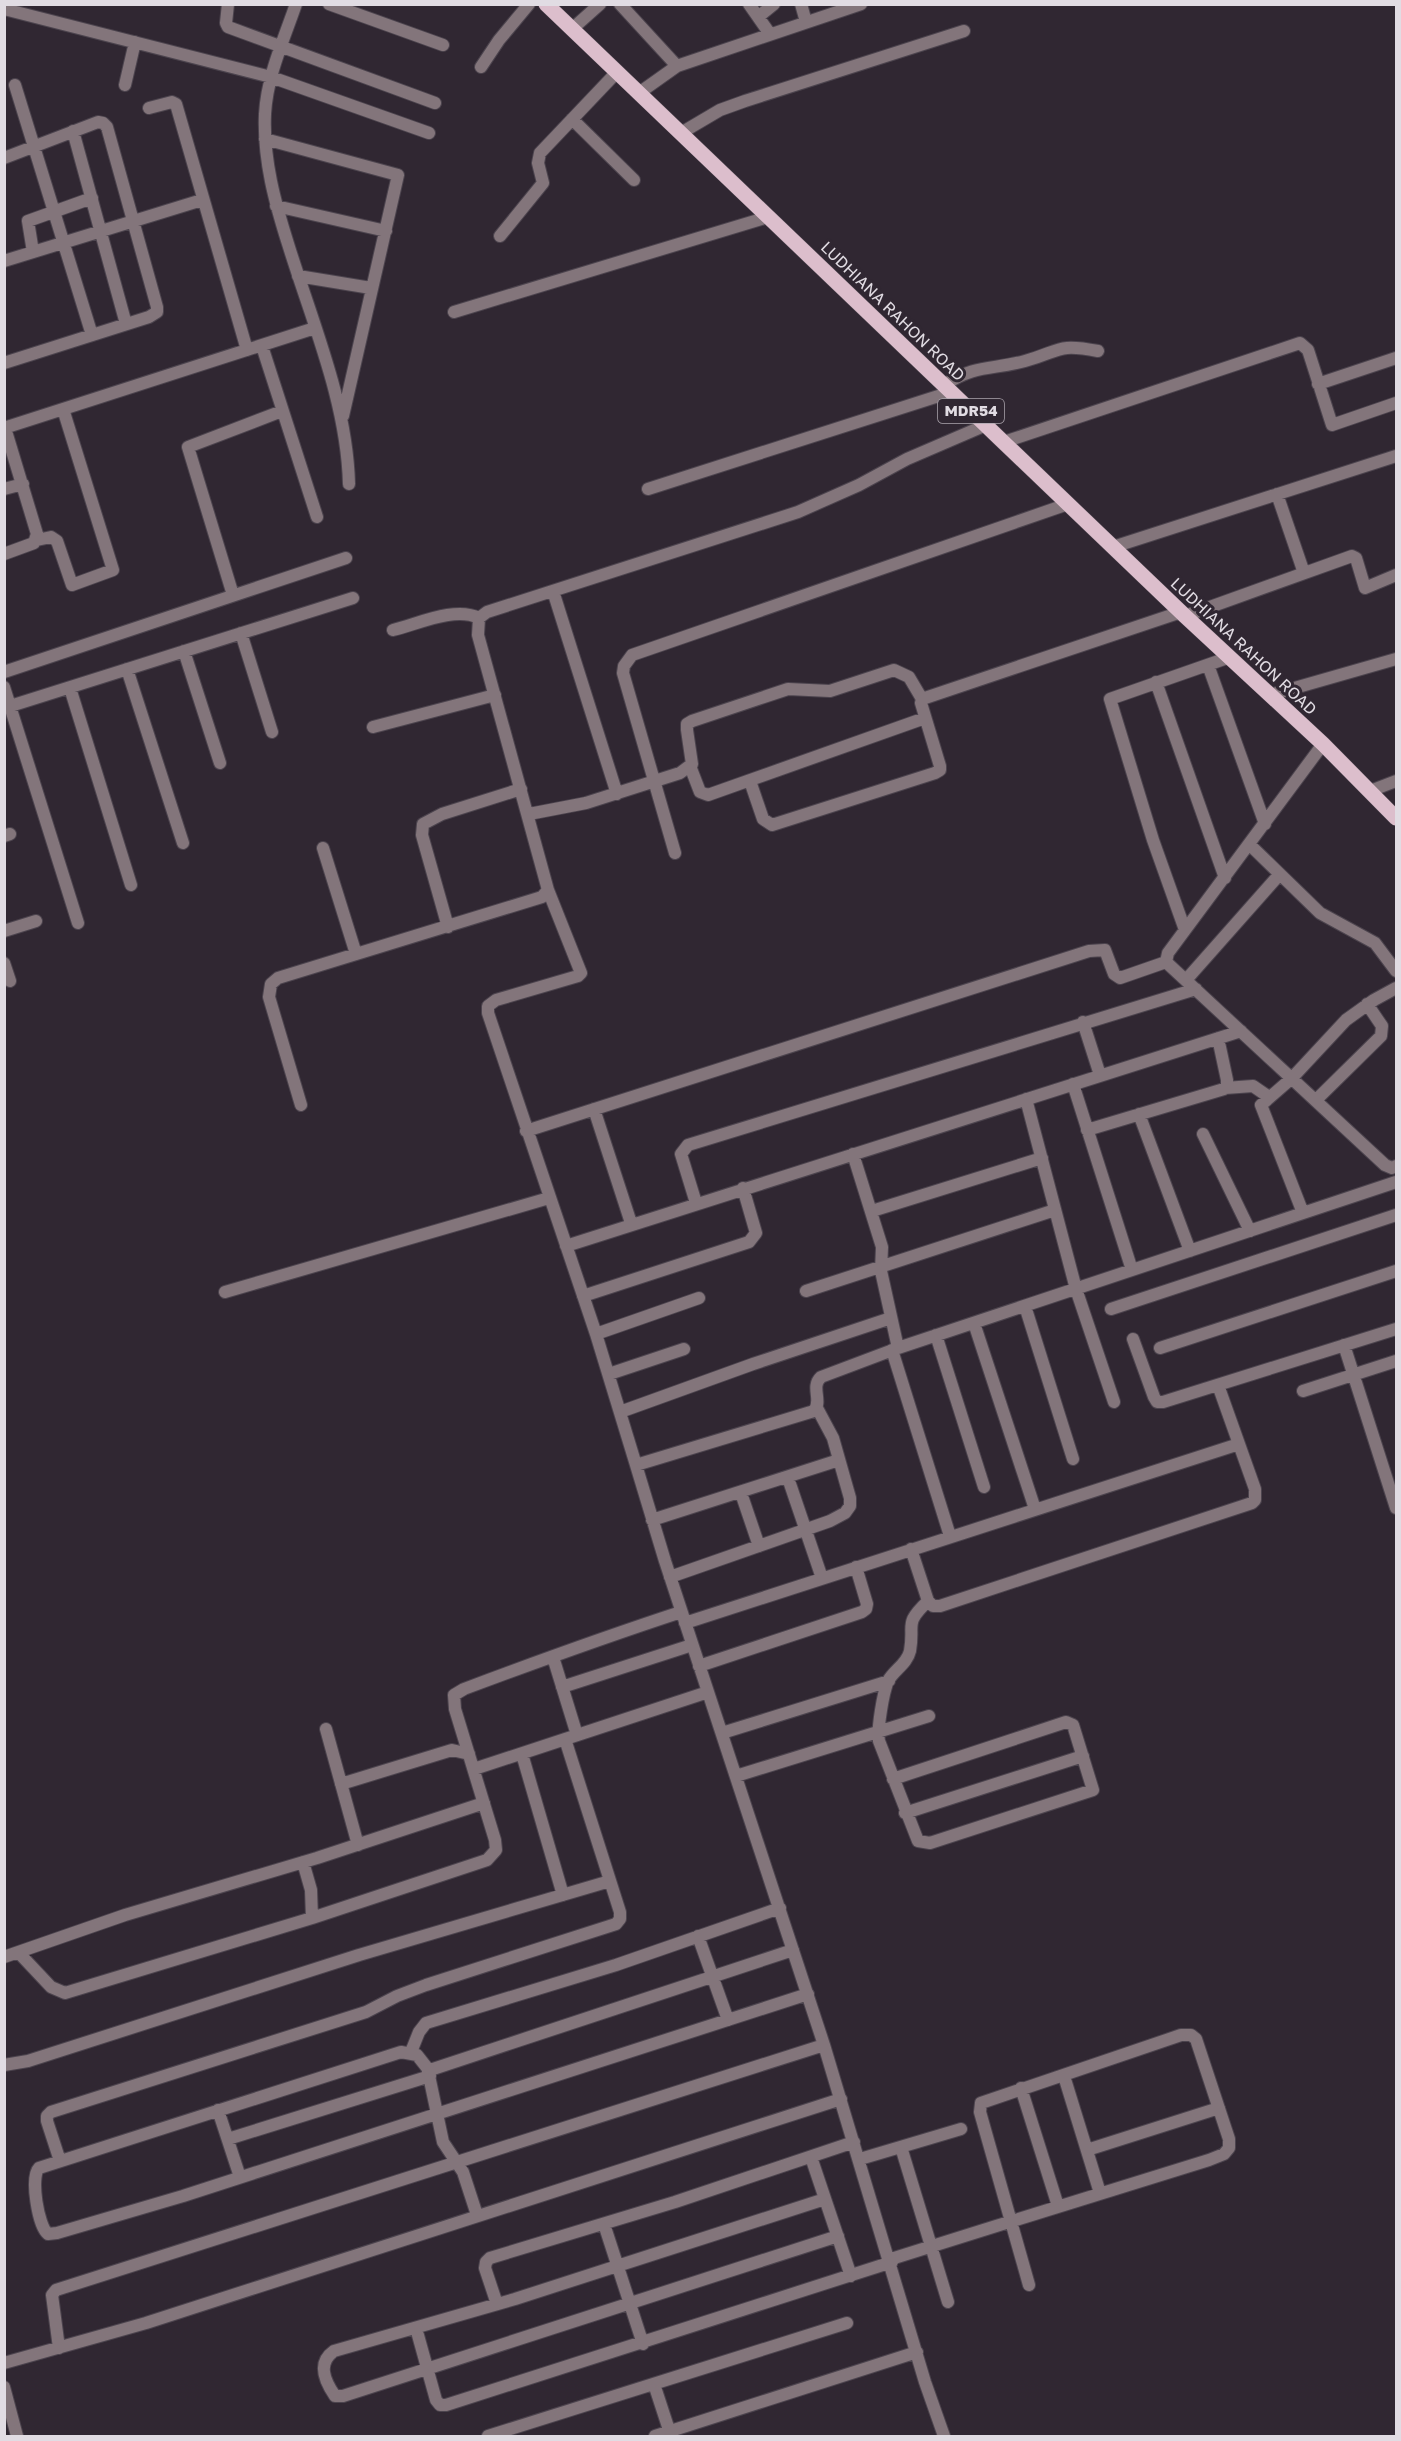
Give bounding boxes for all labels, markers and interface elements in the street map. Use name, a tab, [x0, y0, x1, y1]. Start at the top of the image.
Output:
street label: LUDHIANA RAHON ROAD	[817, 237, 969, 385]
road number: MDR54	[938, 399, 1004, 423]
street label: LUDHIANA RAHON ROAD	[1167, 573, 1321, 719]

